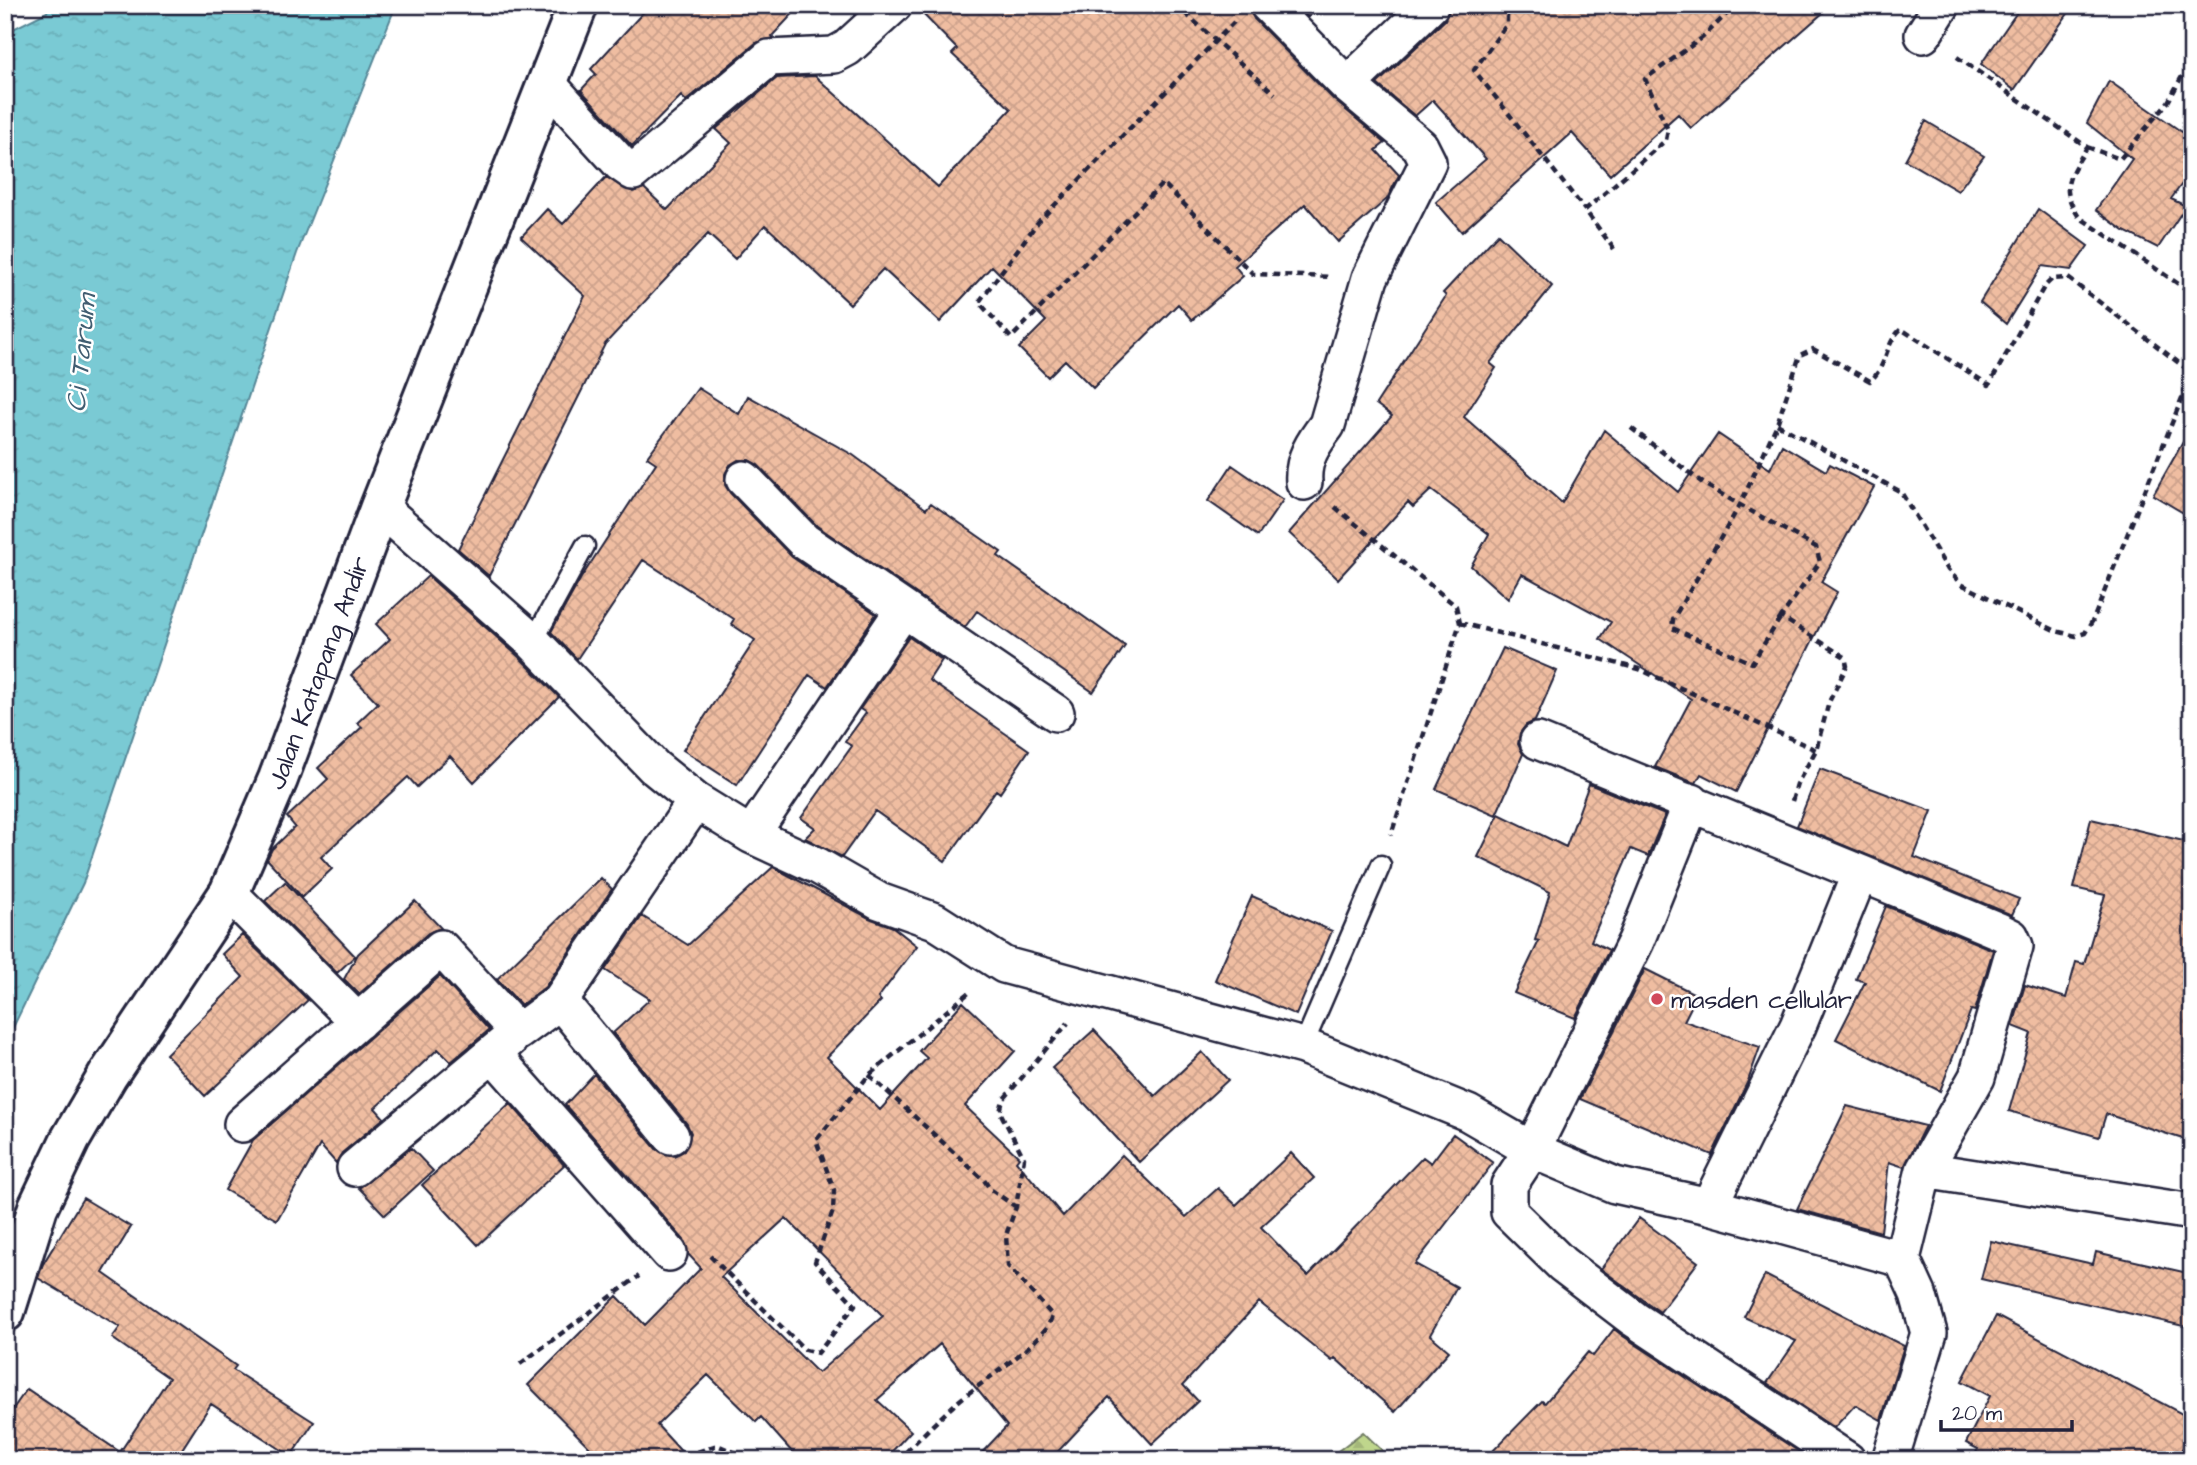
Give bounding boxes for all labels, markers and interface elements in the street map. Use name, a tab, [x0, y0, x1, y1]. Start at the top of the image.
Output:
water label: Ci Tarum	[57, 289, 106, 414]
street label: Jalan Katapang Andir	[259, 551, 379, 795]
place label: masden cellular	[1671, 982, 1852, 1018]
marker: masden cellular	[1649, 991, 1665, 1007]
scale bar	[1941, 1388, 2073, 1432]
text: 20 m	[1952, 1399, 2003, 1428]

